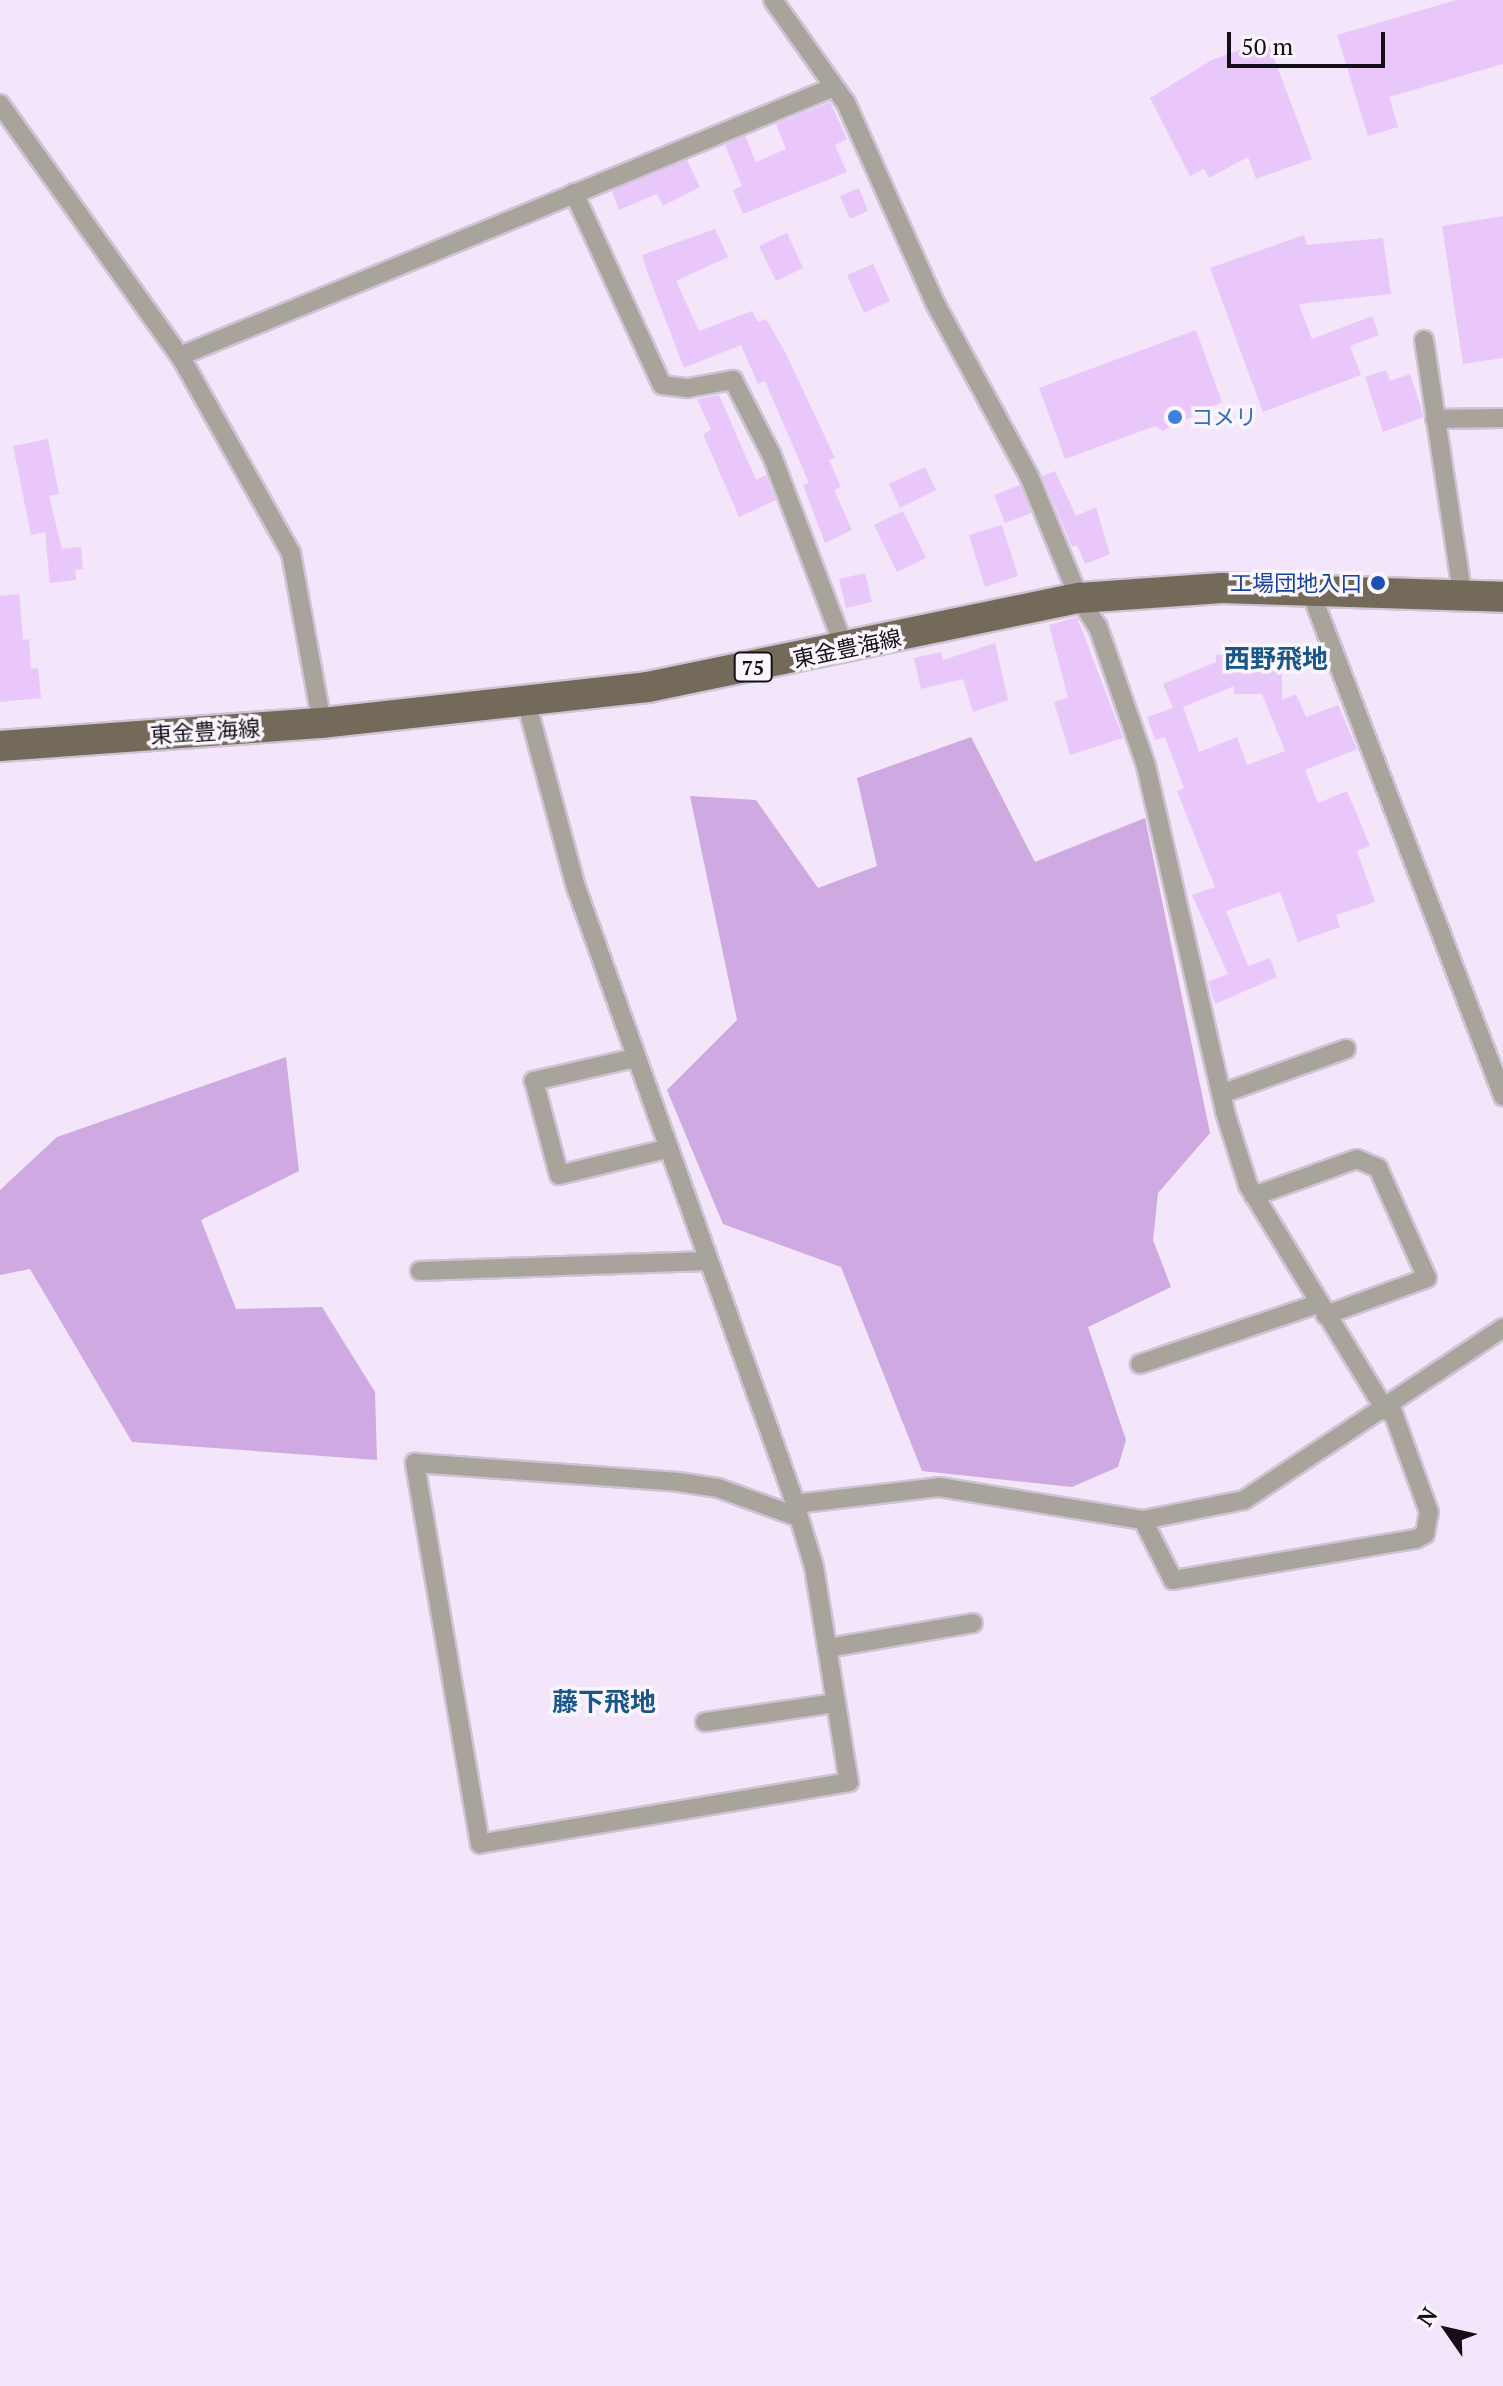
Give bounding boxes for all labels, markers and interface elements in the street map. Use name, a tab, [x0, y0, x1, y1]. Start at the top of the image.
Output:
scale bar	[1231, 16, 1389, 66]
text: 50 m	[1241, 30, 1293, 62]
place label: コメリ	[1191, 404, 1257, 430]
marker: コメリ	[1166, 408, 1184, 426]
place label: 工場団地入口	[1230, 570, 1362, 596]
marker: 工場団地入口	[1369, 574, 1387, 592]
street label: 東金豊海線	[790, 624, 904, 672]
district label: 西野飛地	[1224, 643, 1328, 675]
road number: 75	[733, 651, 773, 683]
street label: 東金豊海線	[149, 714, 261, 748]
district label: 藤下飛地	[552, 1686, 656, 1718]
north arrow	[1407, 2290, 1487, 2370]
text: N	[1410, 2301, 1443, 2331]

